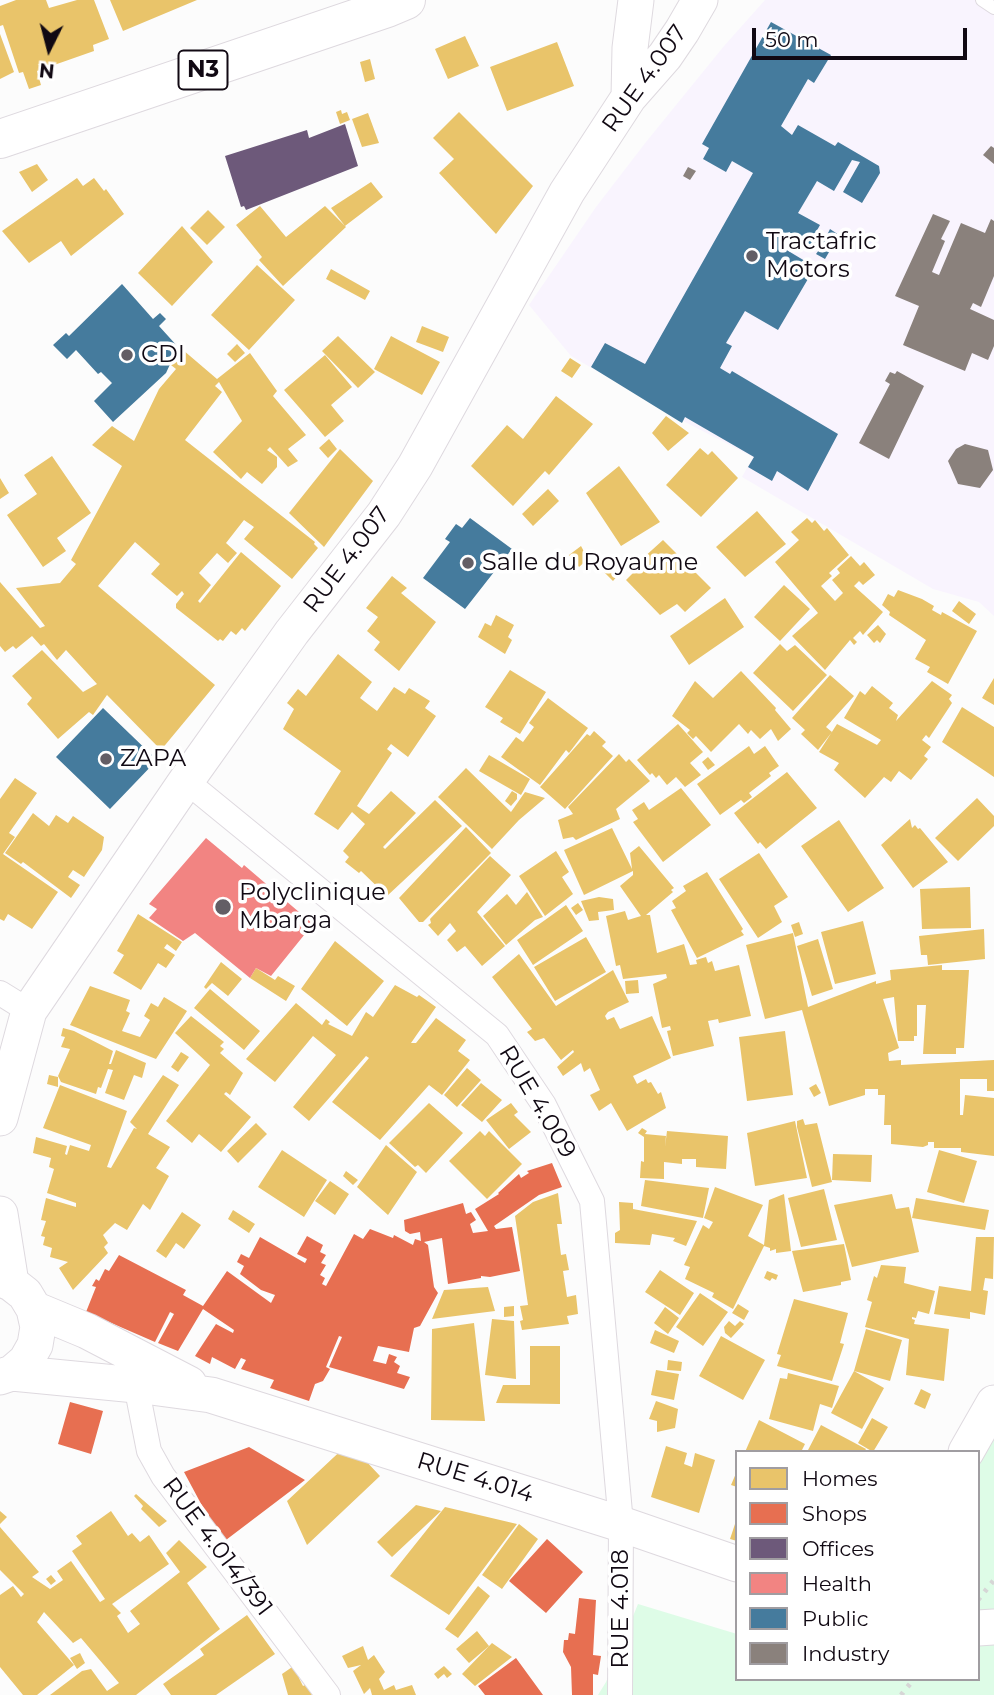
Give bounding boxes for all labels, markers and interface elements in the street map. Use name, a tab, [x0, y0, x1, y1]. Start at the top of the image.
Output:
north arrow	[14, 14, 84, 84]
scale bar	[756, 14, 971, 58]
street label: RUE 4.007	[596, 20, 694, 138]
text: 50 m	[765, 27, 819, 52]
road number: N3	[178, 50, 228, 90]
text: N	[38, 58, 56, 83]
place label: Tractafric Motors	[766, 228, 877, 284]
marker: Tractafric Motors	[744, 248, 760, 264]
place label: CDI	[141, 341, 185, 369]
marker: CDI	[119, 347, 135, 363]
street label: RUE 4.007	[298, 501, 396, 619]
place label: Salle du Royaume	[482, 549, 698, 577]
marker: Salle du Royaume	[460, 555, 476, 571]
place label: ZAPA	[120, 745, 186, 773]
marker: ZAPA	[98, 751, 114, 767]
place label: Polyclinique Mbarga	[239, 879, 386, 935]
marker: Polyclinique Mbarga	[213, 897, 233, 917]
street label: RUE 4.009	[492, 1040, 582, 1164]
street label: RUE 4.014	[413, 1447, 537, 1509]
legend	[735, 1450, 980, 1681]
text: Homes	[802, 1466, 877, 1491]
street label: RUE 4.014/391	[156, 1472, 278, 1622]
text: Shops	[802, 1501, 867, 1526]
text: Offices	[802, 1536, 874, 1561]
street label: RUE 4.018	[607, 1549, 635, 1669]
text: Health	[802, 1571, 872, 1596]
text: Public	[802, 1606, 869, 1631]
text: Industry	[802, 1641, 889, 1666]

